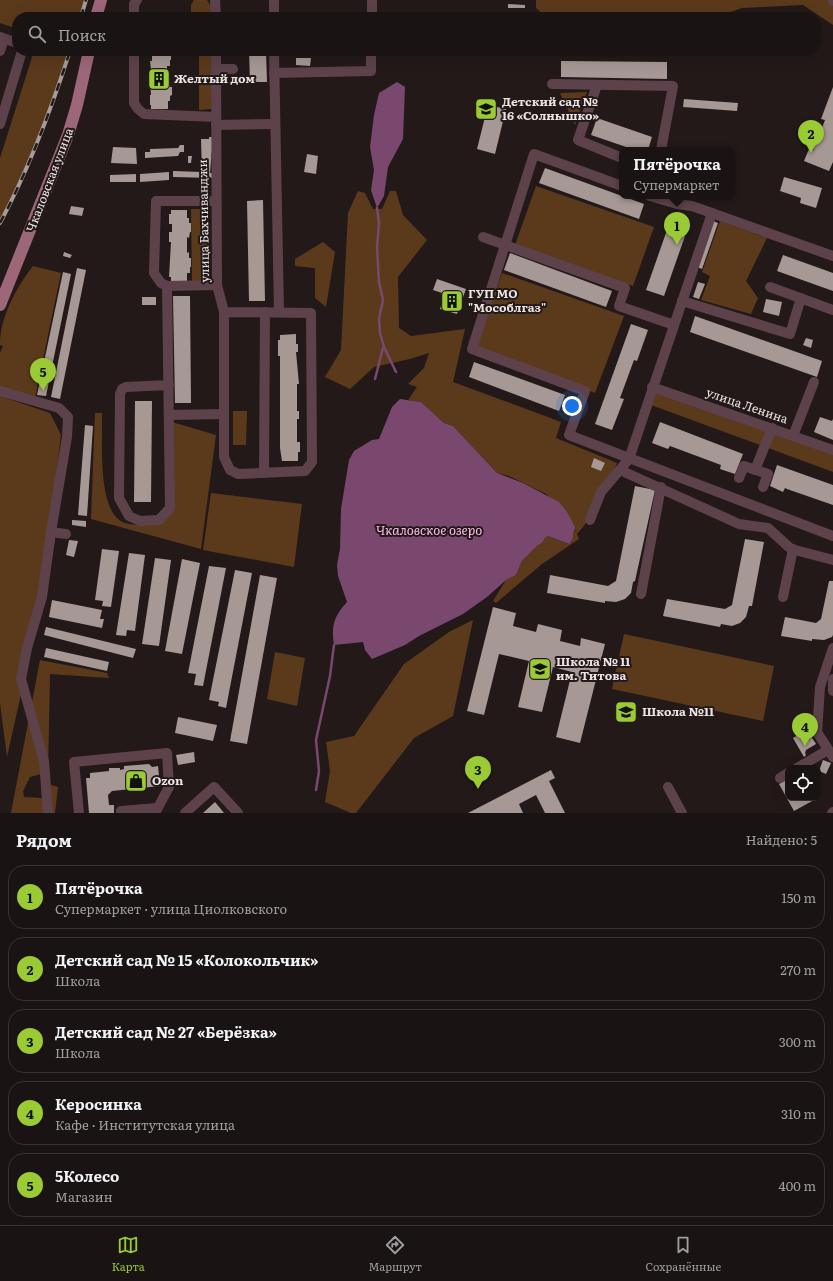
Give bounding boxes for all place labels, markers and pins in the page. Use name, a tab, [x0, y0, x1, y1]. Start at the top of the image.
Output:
building icon: Желтый дом	[146, 66, 172, 92]
place label: Желтый дом	[174, 69, 255, 87]
place label: Детский сад № 16 «Солнышко»	[502, 92, 600, 124]
school or university icon: Детский сад № 16 «Солнышко»	[473, 96, 499, 122]
pin: 2	[798, 120, 824, 153]
pin: 1	[664, 212, 690, 245]
place label: ГУП МО "Мособлгаз"	[468, 284, 546, 316]
building icon: ГУП МО "Мособлгаз"	[439, 288, 465, 314]
pin: 5	[30, 358, 56, 391]
place label: Школа № 11 им. Титова	[556, 652, 630, 684]
school or university icon: Школа № 11 им. Титова	[527, 656, 553, 682]
school or university icon: Школа №11	[613, 699, 639, 725]
place label: Школа №11	[642, 702, 714, 720]
pin: 4	[792, 713, 818, 746]
pin: 3	[465, 756, 491, 789]
shop icon: Ozon	[123, 768, 149, 794]
place label: Ozon	[152, 771, 184, 789]

